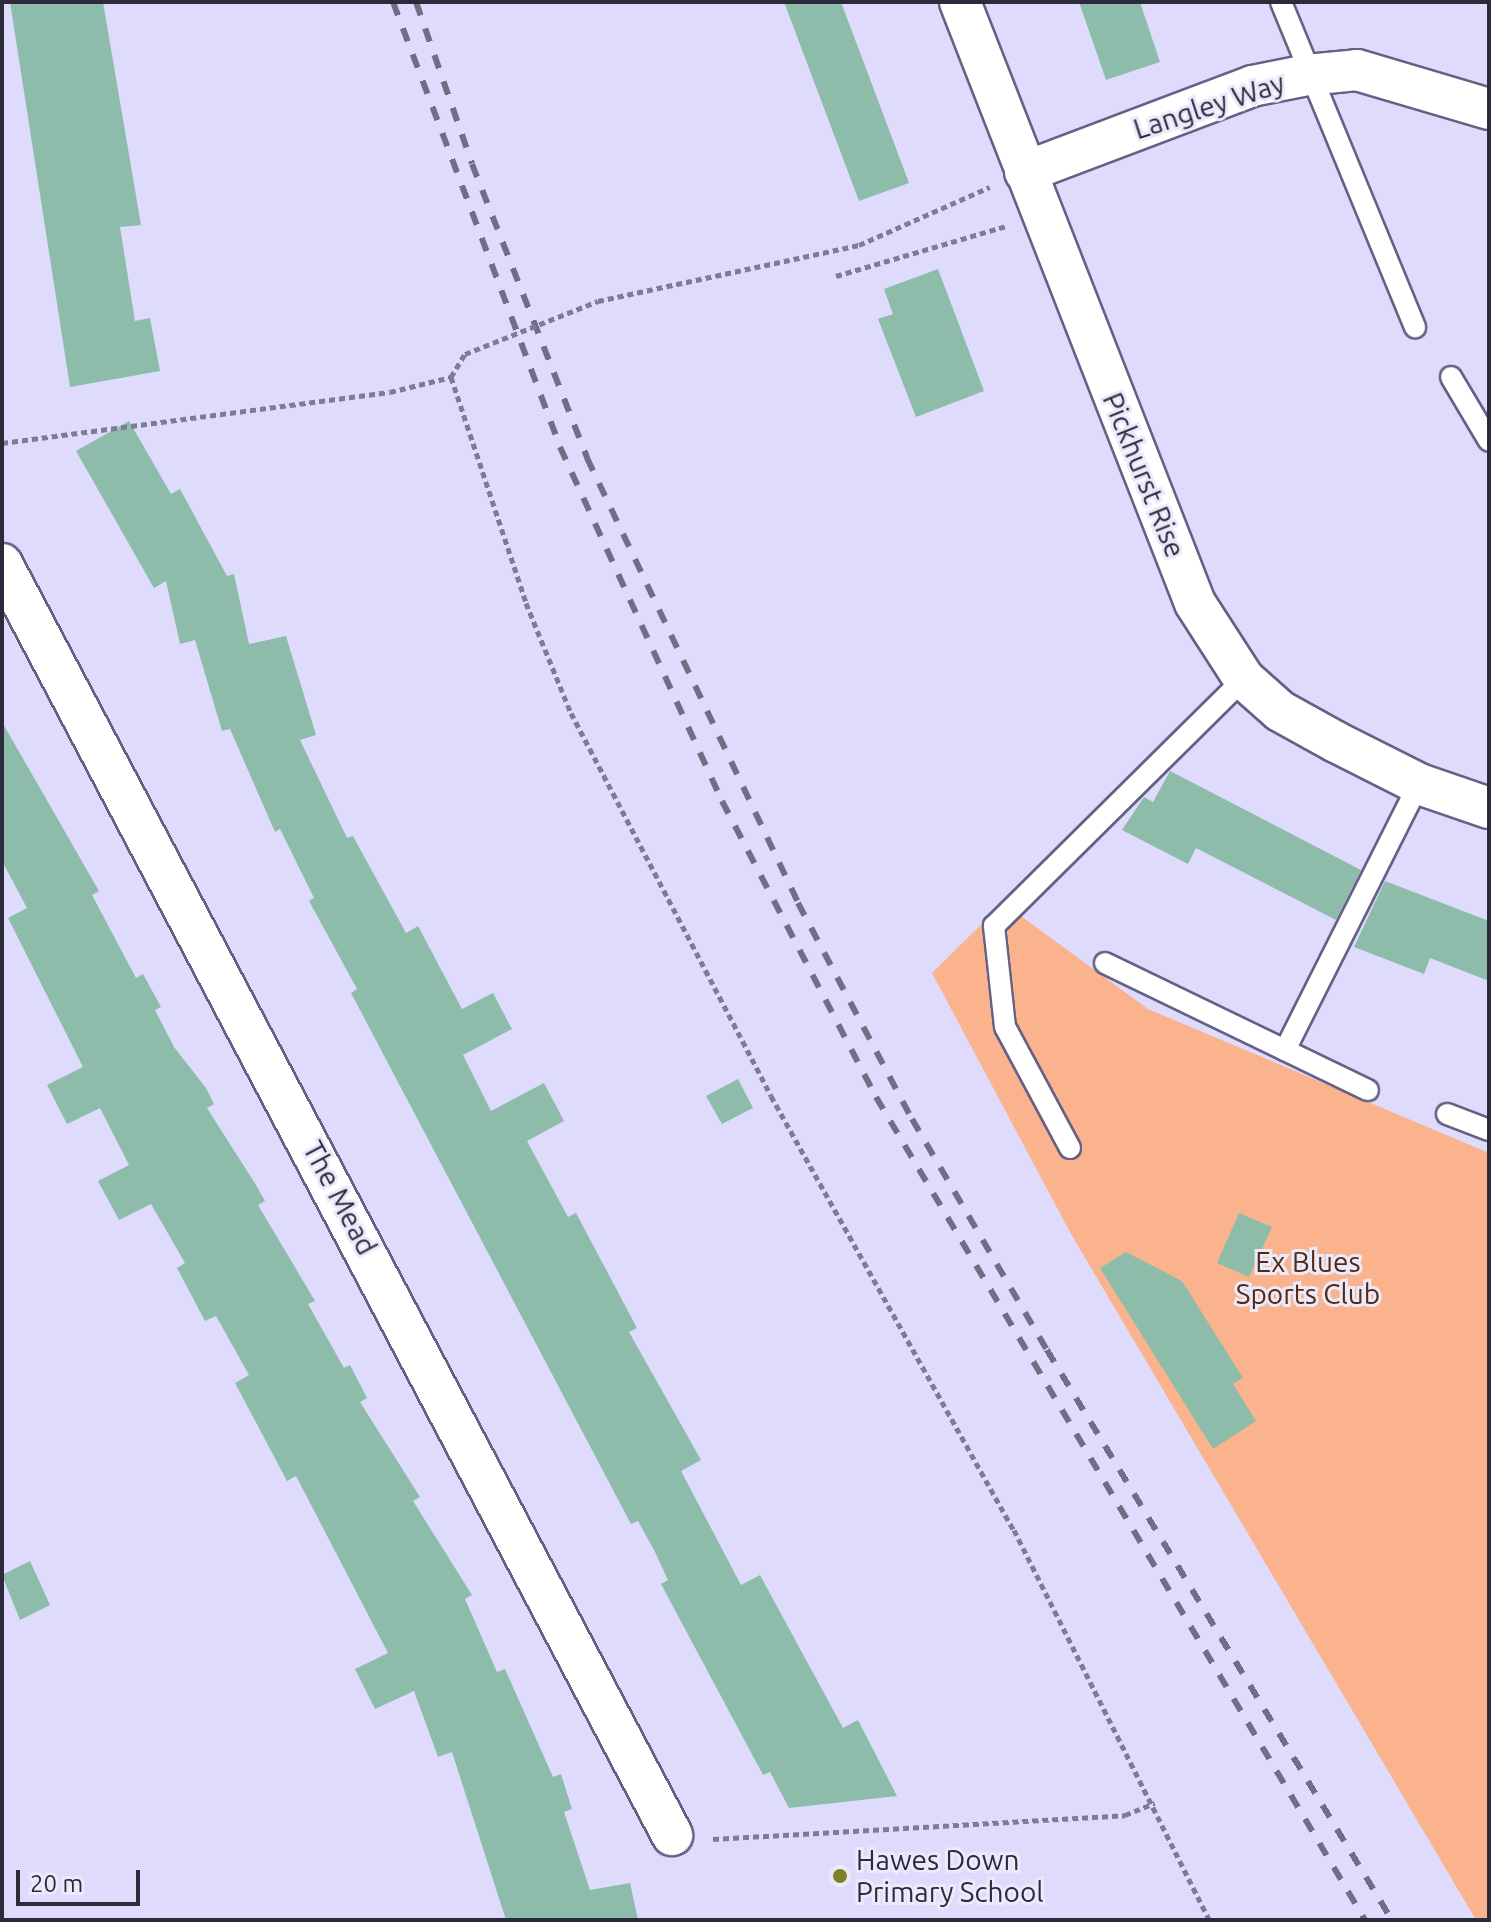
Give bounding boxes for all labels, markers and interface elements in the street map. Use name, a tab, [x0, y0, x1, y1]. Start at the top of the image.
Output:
street label: Langley Way	[1129, 66, 1289, 146]
street label: Pickhurst Rise	[1096, 388, 1192, 562]
street label: The Mead	[296, 1135, 384, 1261]
park label: Ex Blues Sports Club	[1236, 1245, 1380, 1311]
place label: Hawes Down Primary School	[856, 1843, 1044, 1909]
scale bar	[20, 1854, 144, 1904]
marker: Hawes Down Primary School	[831, 1867, 849, 1885]
text: 20 m	[30, 1870, 83, 1897]

